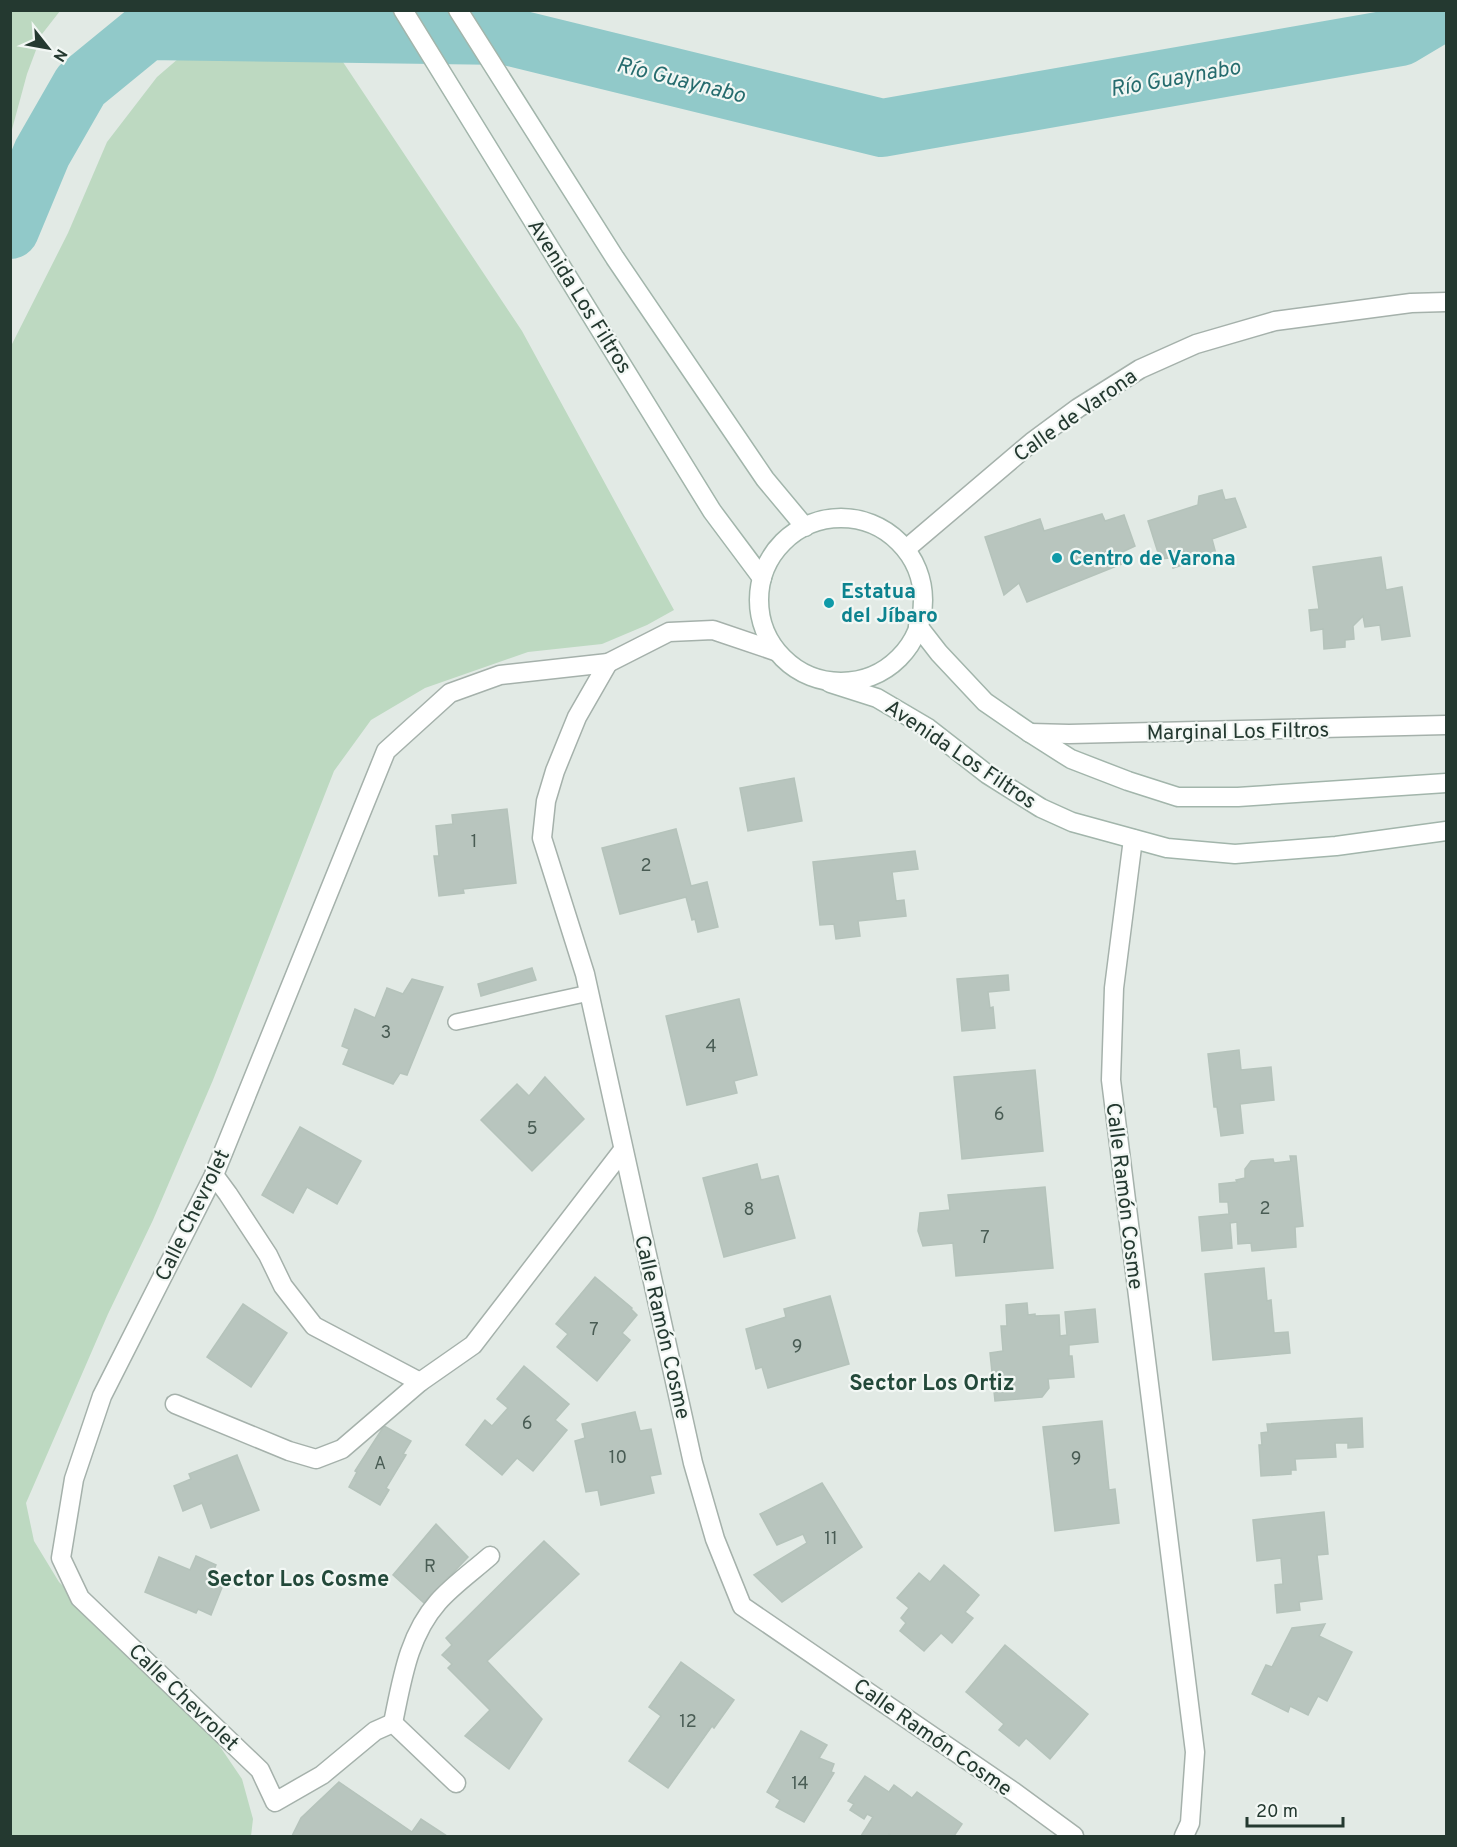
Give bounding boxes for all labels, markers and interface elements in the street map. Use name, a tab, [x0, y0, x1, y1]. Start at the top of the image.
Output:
north arrow	[18, 18, 78, 78]
text: N	[48, 45, 71, 65]
water label: Río Guaynabo	[613, 52, 748, 111]
water label: Río Guaynabo	[1108, 55, 1243, 104]
street label: Avenida Los Filtros	[520, 215, 637, 379]
street label: Calle de Varona	[1009, 364, 1143, 469]
place label: Centro de Varona	[1069, 546, 1236, 573]
marker: Centro de Varona	[1050, 551, 1064, 565]
place label: Estatua del Jíbaro	[841, 579, 938, 630]
marker: Estatua del Jíbaro	[822, 596, 836, 610]
street label: Avenida Los Filtros	[879, 695, 1041, 816]
street label: Marginal Los Filtros	[1147, 717, 1330, 748]
house number: 1	[471, 831, 477, 854]
house number: 2	[640, 855, 652, 878]
house number: 3	[381, 1022, 391, 1045]
house number: 4	[705, 1036, 717, 1059]
street label: Calle Ramón Cosme	[1099, 1101, 1148, 1291]
house number: 6	[994, 1104, 1004, 1127]
house number: 5	[526, 1118, 538, 1141]
street label: Calle Chevrolet	[150, 1145, 237, 1286]
house number: 2	[1259, 1198, 1271, 1221]
house number: 8	[744, 1199, 755, 1222]
house number: 7	[980, 1227, 990, 1250]
street label: Calle Ramón Cosme	[627, 1233, 696, 1422]
house number: 7	[589, 1319, 599, 1342]
house number: 9	[792, 1336, 802, 1359]
district label: Sector Los Ortiz	[849, 1371, 1015, 1398]
house number: 6	[522, 1413, 532, 1436]
house number: 10	[609, 1447, 627, 1470]
house number: 9	[1071, 1448, 1081, 1471]
house number: A	[374, 1453, 386, 1476]
house number: 11	[824, 1528, 838, 1551]
house number: R	[424, 1556, 436, 1579]
district label: Sector Los Cosme	[207, 1567, 389, 1594]
street label: Calle Chevrolet	[122, 1639, 244, 1758]
street label: Calle Ramón Cosme	[847, 1673, 1017, 1803]
house number: 12	[679, 1711, 697, 1734]
house number: 14	[791, 1773, 809, 1796]
scale bar	[1247, 1790, 1343, 1828]
text: 20 m	[1256, 1801, 1298, 1824]

